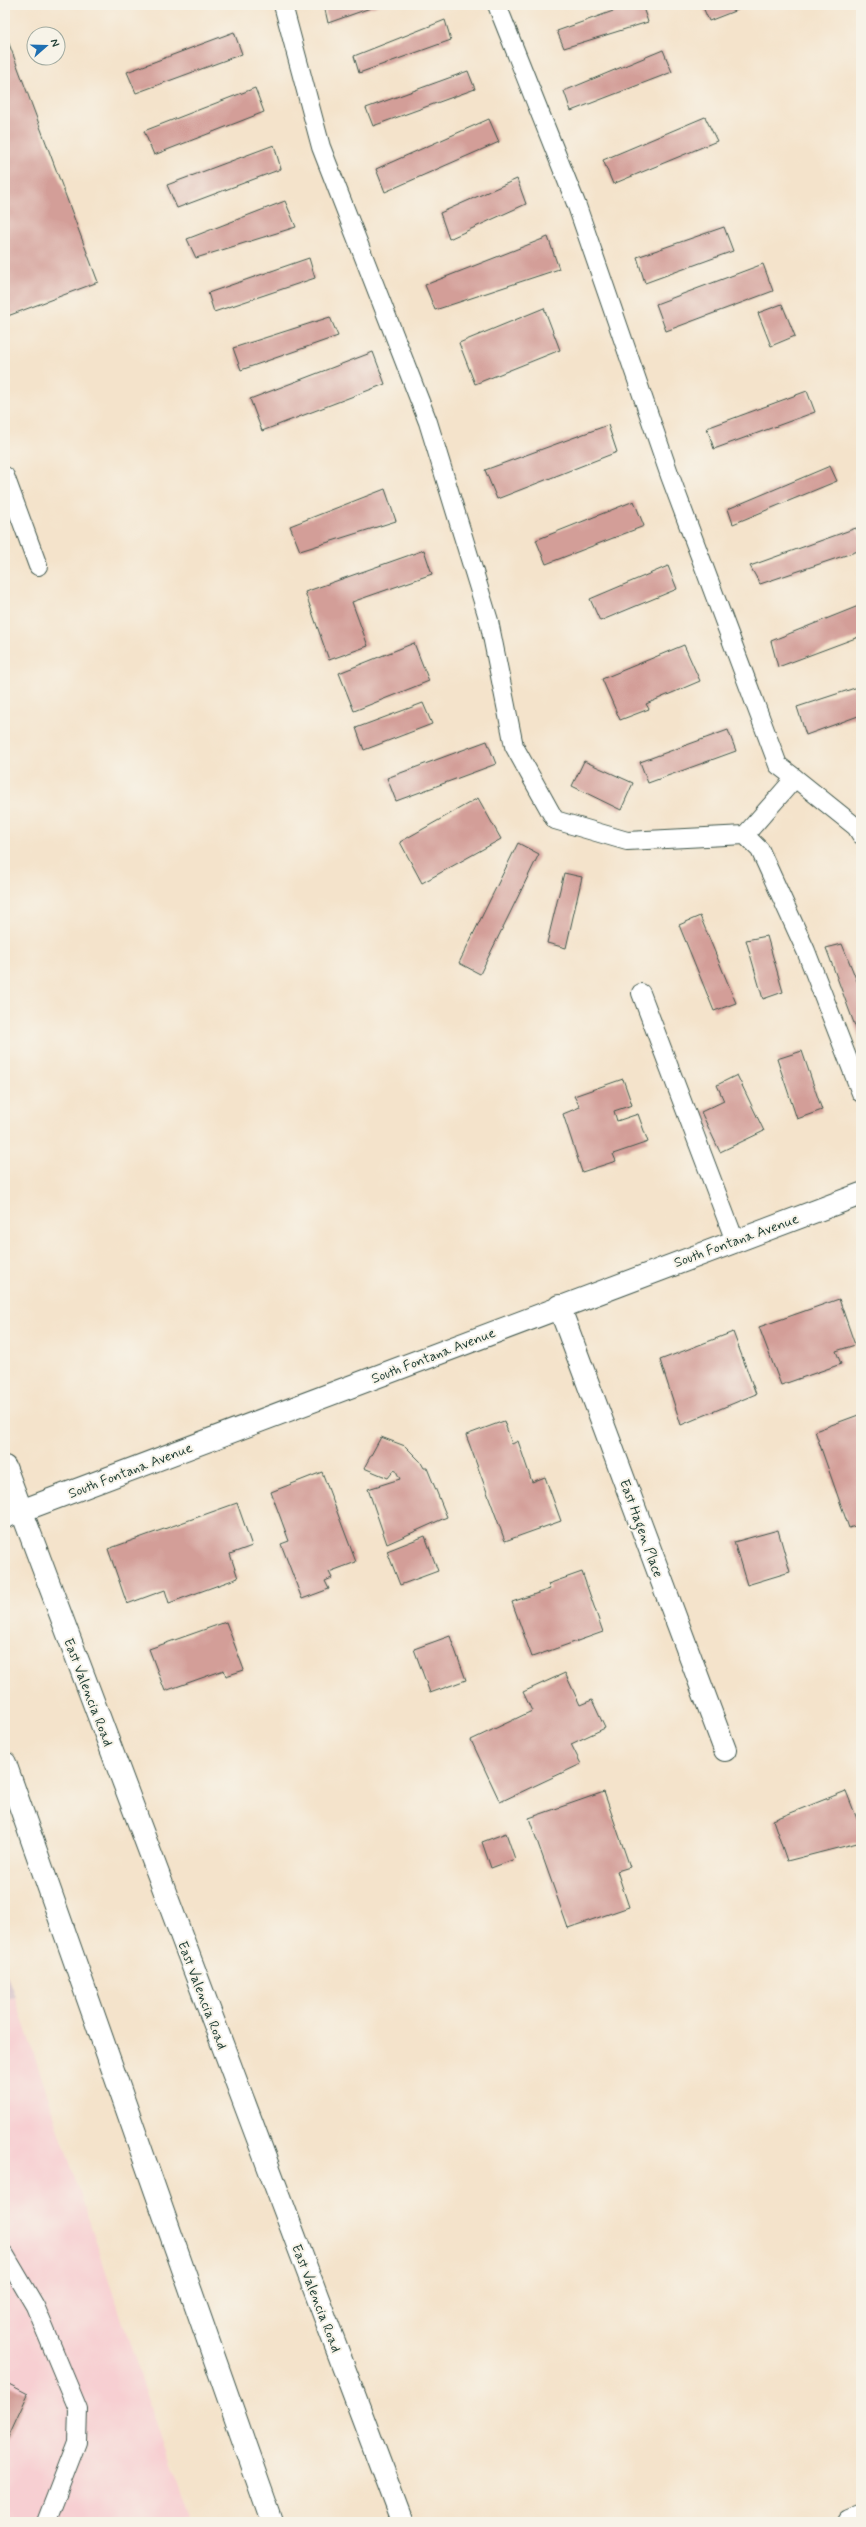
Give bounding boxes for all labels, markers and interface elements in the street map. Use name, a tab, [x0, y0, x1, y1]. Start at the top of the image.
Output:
north arrow	[26, 26, 66, 66]
text: N	[47, 37, 62, 49]
street label: South Fontana Avenue	[671, 1210, 801, 1272]
street label: South Fontana Avenue	[369, 1324, 498, 1388]
street label: South Fontana Avenue	[66, 1439, 195, 1503]
street label: East Hagen Place	[613, 1477, 667, 1581]
street label: East Valencia Road	[59, 1636, 117, 1749]
street label: East Valencia Road	[173, 1939, 231, 2052]
street label: East Valencia Road	[287, 2242, 345, 2355]

